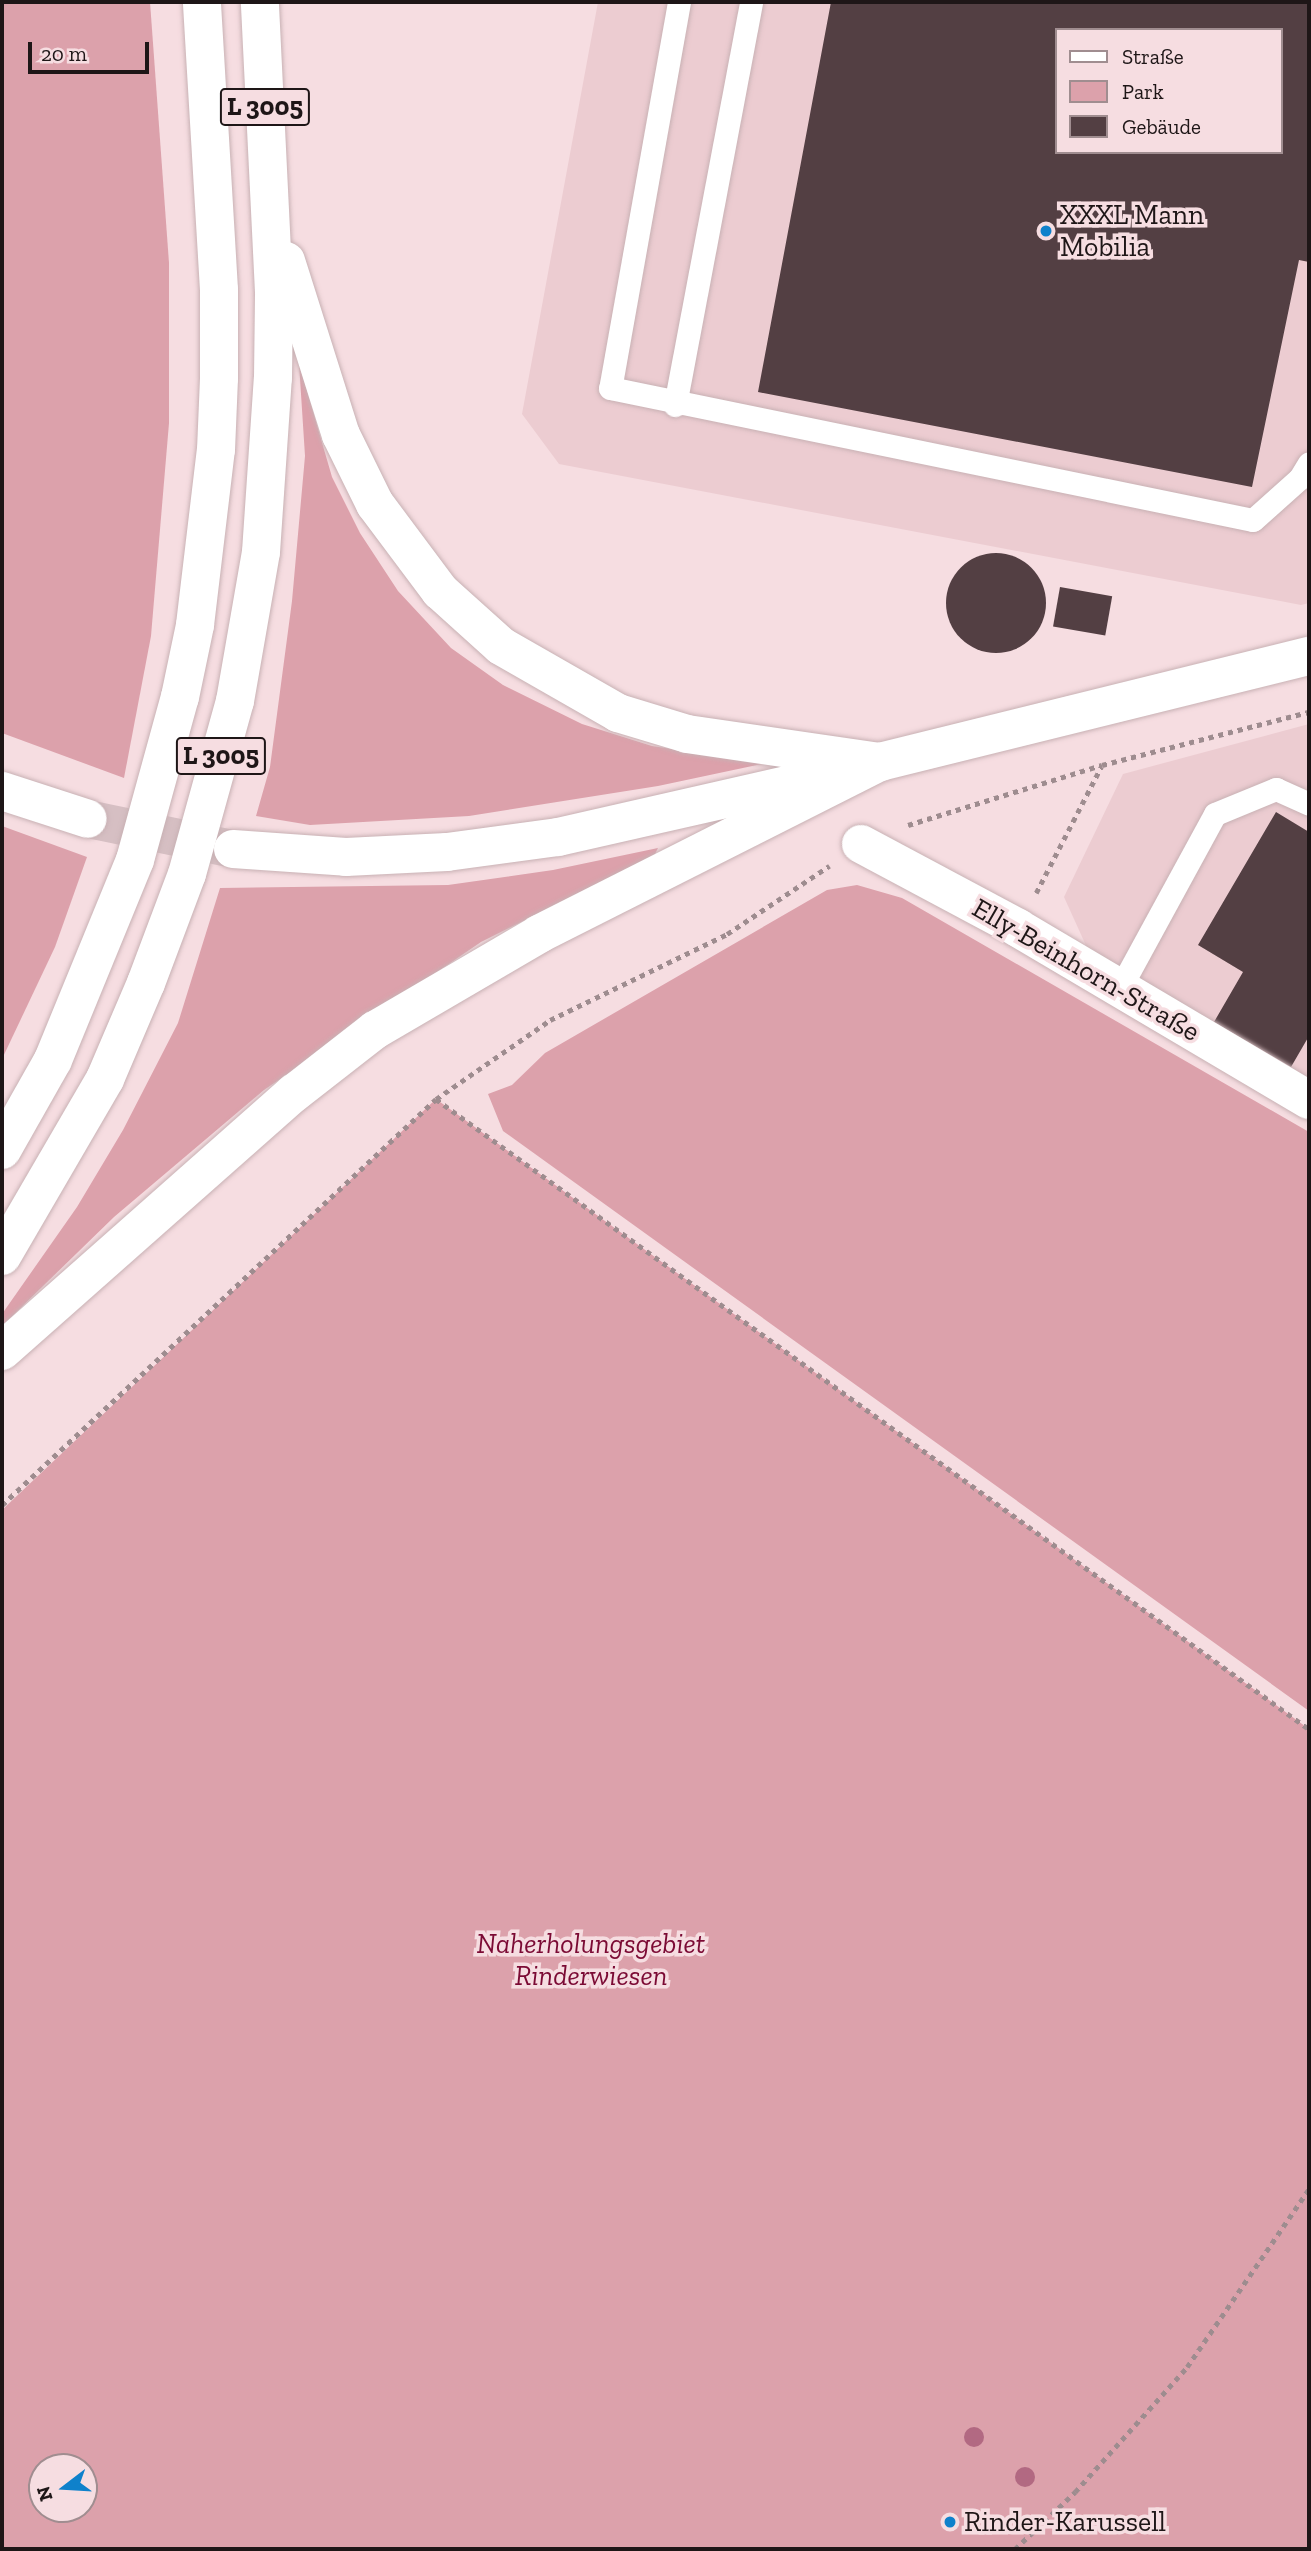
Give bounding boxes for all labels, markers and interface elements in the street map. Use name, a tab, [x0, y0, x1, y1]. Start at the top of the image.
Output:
scale bar	[32, 28, 152, 72]
legend	[1056, 28, 1283, 154]
text: 20 m	[41, 41, 87, 66]
text: Straße	[1122, 44, 1184, 69]
text: Park	[1122, 79, 1164, 104]
road number: L 3005	[219, 85, 310, 130]
text: Gebäude	[1122, 114, 1201, 139]
place label: XXXL Mann Mobilia	[1060, 198, 1205, 264]
marker: XXXL Mann Mobilia	[1038, 223, 1054, 239]
road number: L 3005	[176, 734, 266, 778]
street label: Elly-Beinhorn-Straße	[966, 891, 1206, 1049]
park label: Naherholungsgebiet Rinderwiesen	[477, 1927, 705, 1993]
north arrow	[28, 2453, 98, 2523]
text: N	[31, 2483, 57, 2504]
place label: Rinder-Karussell	[964, 2505, 1166, 2539]
marker: Rinder-Karussell	[942, 2514, 958, 2530]

